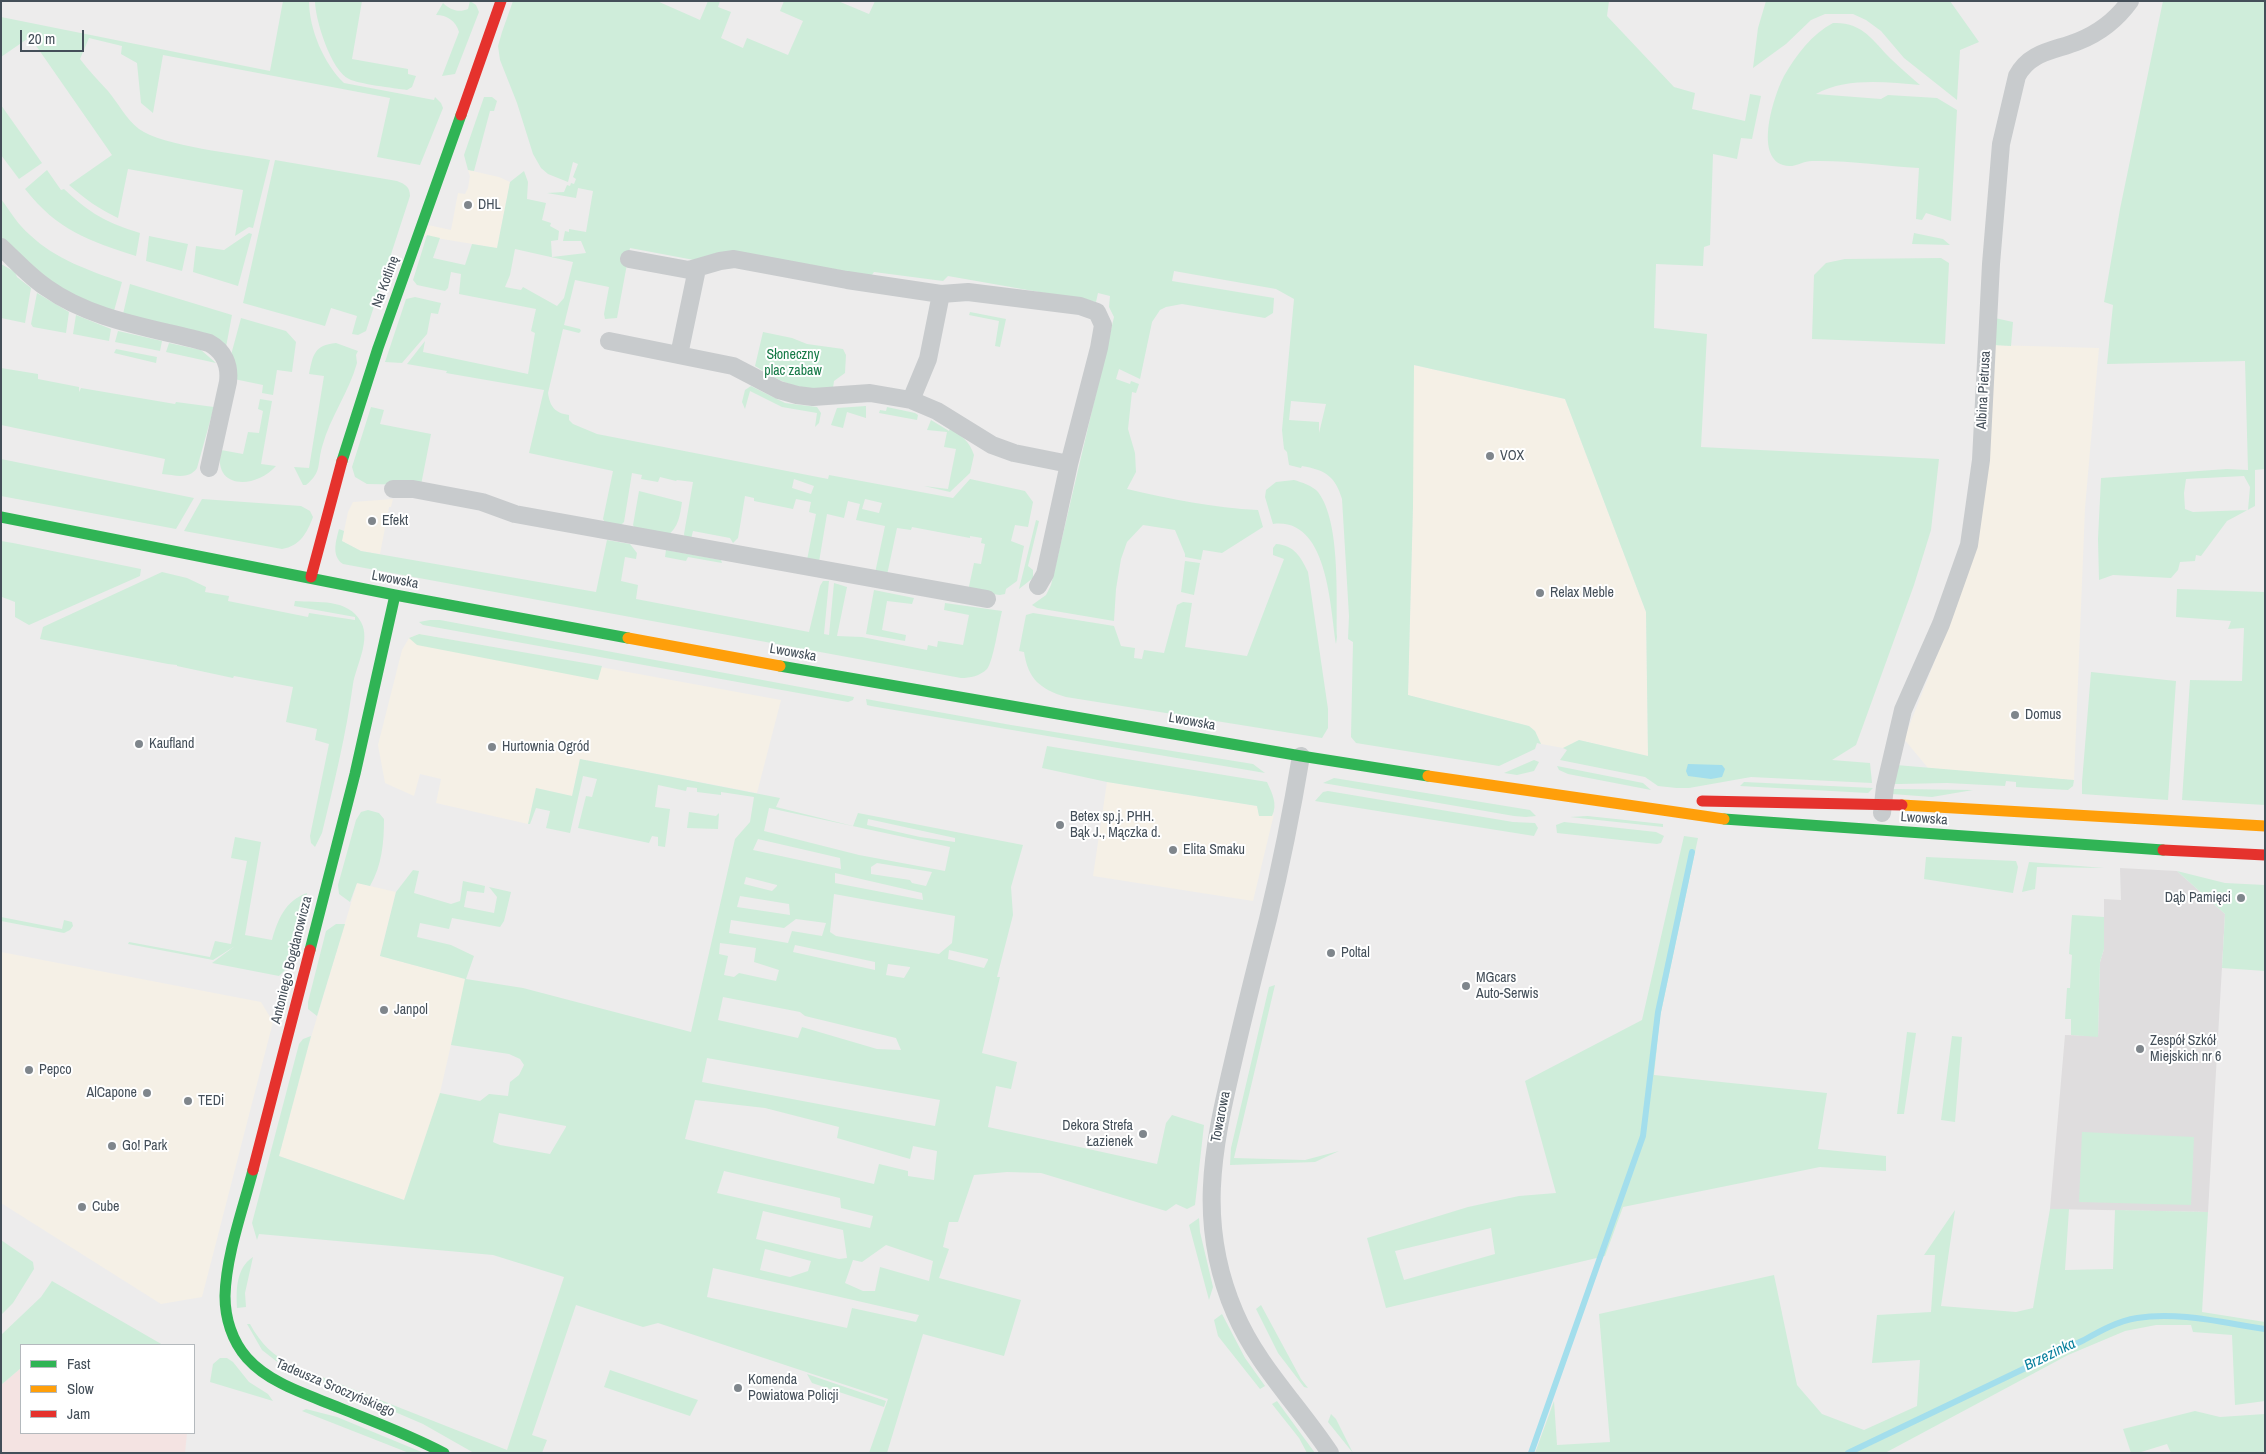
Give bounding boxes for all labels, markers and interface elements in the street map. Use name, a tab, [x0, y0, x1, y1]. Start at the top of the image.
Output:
scale bar	[22, 20, 86, 52]
text: 20 m	[28, 28, 55, 49]
place label: DHL	[478, 197, 501, 213]
marker: DHL	[462, 199, 474, 211]
street label: Na Kotlinę	[369, 254, 403, 310]
park label: Słoneczny plac zabaw	[764, 347, 822, 380]
street label: Albina Pietrusa	[1974, 350, 1994, 430]
place label: VOX	[1500, 448, 1524, 464]
marker: VOX	[1484, 450, 1496, 462]
place label: Efekt	[382, 513, 408, 529]
marker: Efekt	[366, 515, 378, 527]
street label: Lwowska	[370, 567, 420, 593]
place label: Relax Meble	[1550, 585, 1614, 601]
marker: Relax Meble	[1534, 587, 1546, 599]
street label: Lwowska	[768, 641, 818, 665]
place label: Domus	[2025, 707, 2061, 723]
marker: Domus	[2009, 709, 2021, 721]
street label: Lwowska	[1167, 710, 1217, 734]
place label: Kaufland	[149, 736, 194, 752]
marker: Kaufland	[133, 738, 145, 750]
place label: Hurtownia Ogród	[502, 739, 589, 755]
marker: Hurtownia Ogród	[486, 741, 498, 753]
place label: Betex sp.j. PHH. Bąk J., Mączka d.	[1070, 809, 1161, 842]
street label: Lwowska	[1900, 809, 1948, 829]
marker: Betex sp.j. PHH. Bąk J., Mączka d.	[1054, 819, 1066, 831]
place label: Elita Smaku	[1183, 842, 1245, 858]
marker: Elita Smaku	[1167, 844, 1179, 856]
place label: Dąb Pamięci	[2165, 890, 2231, 906]
marker: Dąb Pamięci	[2235, 892, 2247, 904]
street label: Antoniego Bogdanowicza	[268, 894, 316, 1026]
place label: Poltal	[1341, 945, 1370, 961]
marker: Poltal	[1325, 947, 1337, 959]
place label: MGcars Auto-Serwis	[1476, 970, 1539, 1002]
marker: MGcars Auto-Serwis	[1460, 980, 1472, 992]
place label: Janpol	[394, 1002, 428, 1018]
marker: Janpol	[378, 1004, 390, 1016]
place label: Zespół Szkół Miejskich nr 6	[2150, 1033, 2221, 1066]
marker: Zespół Szkół Miejskich nr 6	[2134, 1043, 2146, 1055]
place label: Pepco	[39, 1062, 72, 1078]
marker: Pepco	[23, 1064, 35, 1076]
place label: AlCapone	[87, 1085, 137, 1101]
marker: AlCapone	[141, 1087, 153, 1099]
street label: Towarowa	[1208, 1090, 1234, 1144]
place label: TEDi	[198, 1093, 224, 1109]
marker: TEDi	[182, 1095, 194, 1107]
place label: Dekora Strefa Łazienek	[1062, 1118, 1133, 1150]
marker: Dekora Strefa Łazienek	[1137, 1128, 1149, 1140]
place label: Go! Park	[122, 1138, 167, 1154]
marker: Go! Park	[106, 1140, 118, 1152]
place label: Cube	[92, 1199, 119, 1215]
marker: Cube	[76, 1201, 88, 1213]
water label: Brzezinka	[2021, 1335, 2079, 1375]
legend	[20, 1344, 195, 1434]
text: Fast	[67, 1353, 90, 1374]
street label: Tadeusza Sroczyńskiego	[273, 1355, 397, 1421]
place label: Komenda Powiatowa Policji	[748, 1372, 839, 1404]
text: Slow	[67, 1378, 94, 1399]
marker: Komenda Powiatowa Policji	[732, 1382, 744, 1394]
text: Jam	[67, 1403, 90, 1424]

